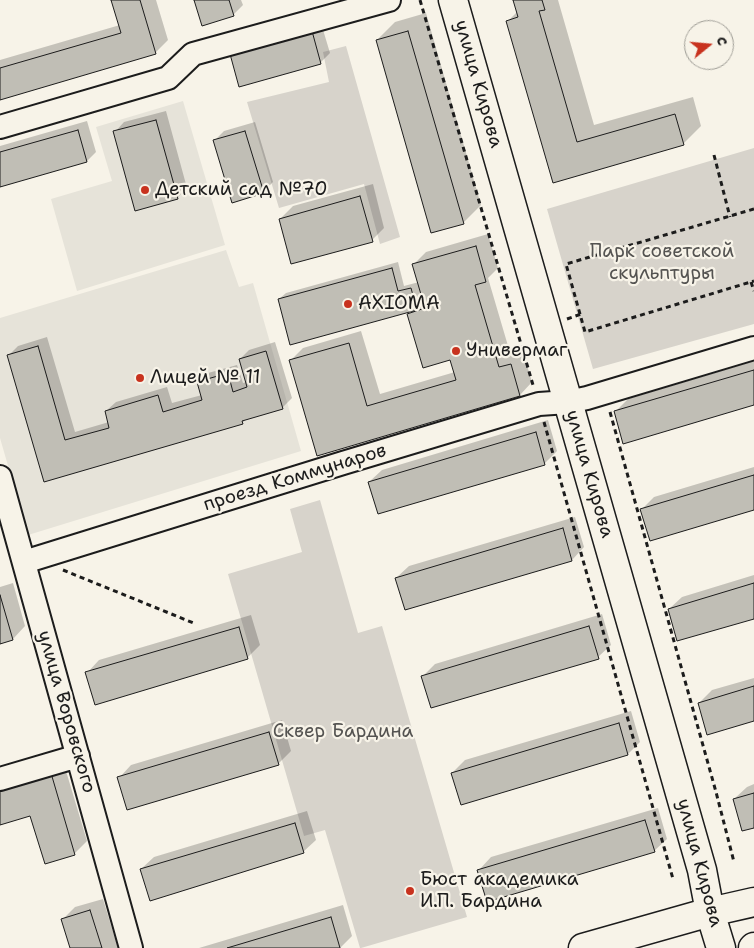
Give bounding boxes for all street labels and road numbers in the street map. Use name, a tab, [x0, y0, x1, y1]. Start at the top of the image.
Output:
street label: улица Кирова	[449, 17, 507, 151]
street label: улица Кирова	[560, 407, 618, 541]
street label: проезд Коммунаров	[201, 439, 389, 517]
street label: улица Воровского	[32, 628, 100, 796]
street label: улица Кирова	[671, 796, 727, 930]

